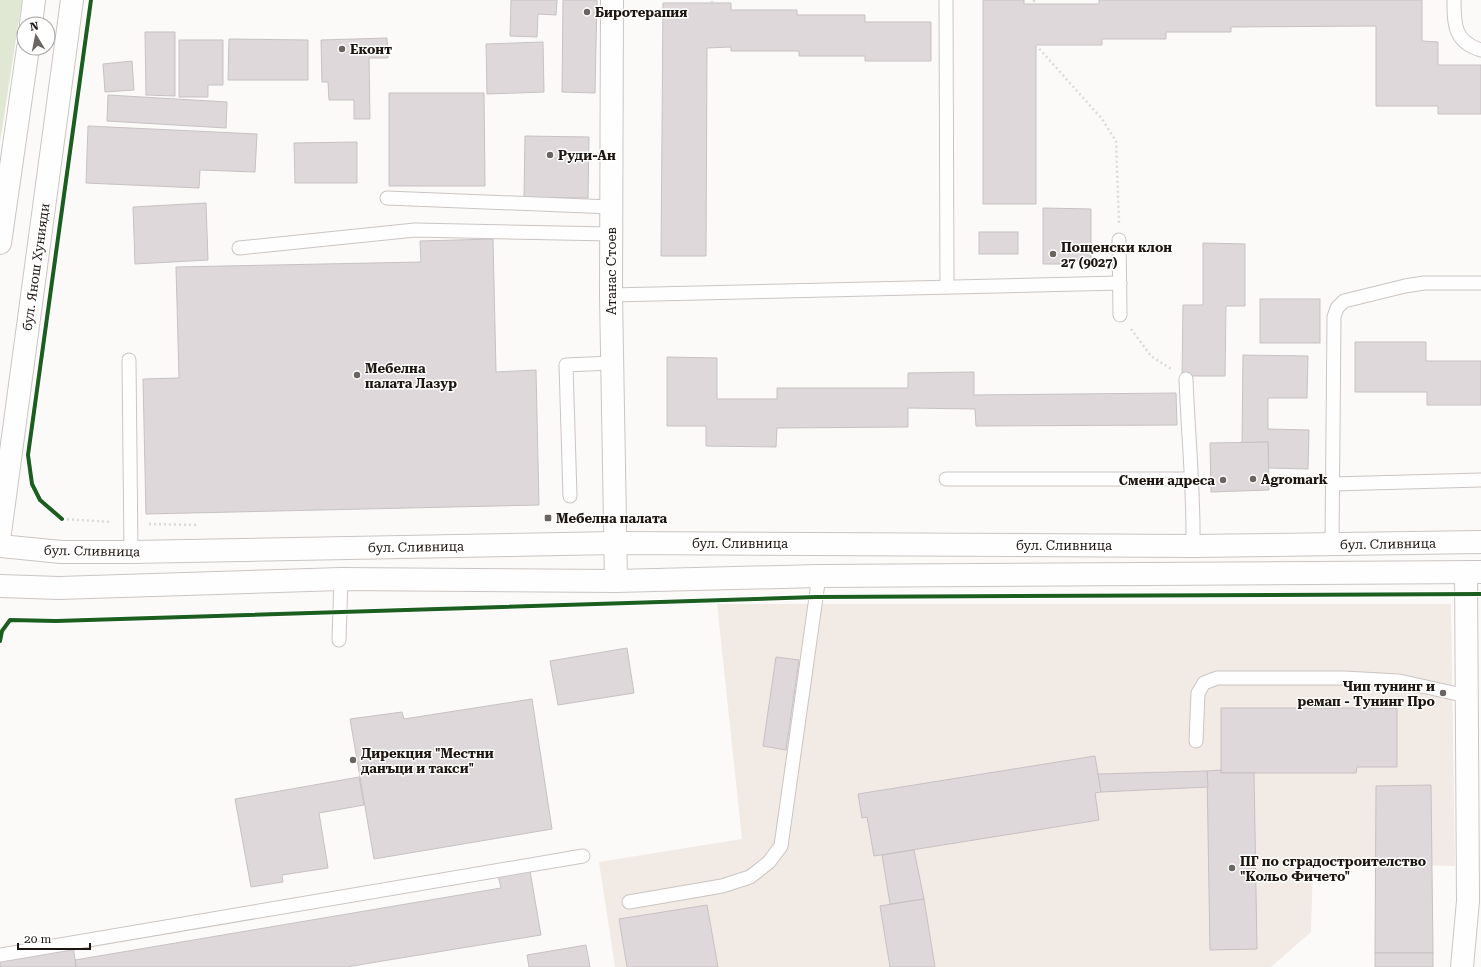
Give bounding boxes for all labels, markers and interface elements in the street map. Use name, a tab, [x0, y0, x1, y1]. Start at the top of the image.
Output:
place label: Биротерапия	[595, 5, 687, 20]
marker: Биротерапия	[582, 7, 592, 17]
north arrow	[16, 16, 56, 56]
text: N	[29, 19, 40, 34]
place label: Еконт	[350, 42, 392, 57]
marker: Еконт	[337, 44, 347, 54]
place label: Руди-Ан	[558, 148, 616, 163]
marker: Руди-Ан	[545, 150, 555, 160]
street label: бул. Янош Хунияди	[20, 202, 52, 332]
street label: Атанас Стоев	[604, 227, 619, 315]
place label: Пощенски клон 27 (9027)	[1061, 240, 1172, 270]
marker: Пощенски клон 27 (9027)	[1048, 249, 1058, 259]
place label: Мебелна палата Лазур	[365, 361, 457, 391]
marker: Мебелна палата Лазур	[352, 370, 362, 380]
place label: Agromark	[1261, 472, 1328, 487]
place label: Смени адреса	[1119, 473, 1215, 488]
marker: Agromark	[1248, 474, 1258, 484]
marker: Смени адреса	[1218, 475, 1228, 485]
place label: Мебелна палата	[556, 511, 668, 526]
marker: Мебелна палата	[543, 513, 553, 523]
street label: бул. Сливница	[692, 536, 788, 551]
street label: бул. Сливница	[1340, 536, 1436, 552]
street label: бул. Сливница	[1016, 538, 1112, 553]
street label: бул. Сливница	[368, 539, 464, 555]
street label: бул. Сливница	[44, 543, 140, 559]
place label: Чип тунинг и ремап - Тунинг Про	[1297, 679, 1435, 709]
marker: Чип тунинг и ремап - Тунинг Про	[1438, 688, 1448, 698]
place label: Дирекция "Местни данъци и такси"	[361, 746, 494, 776]
marker: Дирекция "Местни данъци и такси"	[348, 755, 358, 765]
place label: ПГ по сградостроителство "Кольо Фичето"	[1240, 854, 1426, 884]
marker: ПГ по сградостроителство "Кольо Фичето"	[1227, 863, 1237, 873]
scale bar	[18, 925, 90, 951]
text: 20 m	[24, 932, 51, 946]

